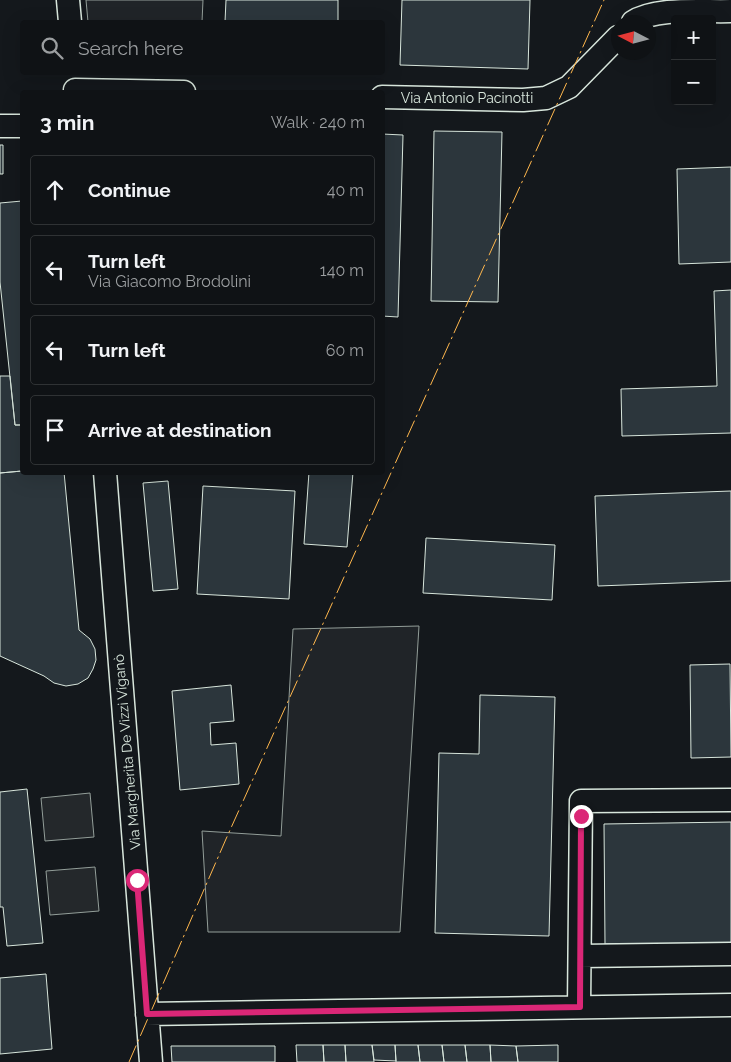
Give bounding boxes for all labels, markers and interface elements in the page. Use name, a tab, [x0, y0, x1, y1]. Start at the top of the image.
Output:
north arrow	[611, 15, 656, 60]
map controls	[671, 15, 716, 105]
button: +	[671, 15, 716, 60]
search box	[20, 20, 385, 75]
icon: search	[38, 34, 66, 62]
text: Search here	[78, 37, 184, 59]
button: −	[671, 60, 716, 105]
street label: Via Antonio Pacinotti	[401, 90, 533, 106]
text: 3 min	[40, 110, 94, 135]
text: Walk · 240 m	[271, 113, 365, 132]
icon: ahead	[41, 176, 69, 204]
text: Continue	[88, 179, 171, 201]
text: 40 m	[327, 181, 364, 200]
text: Turn left	[88, 250, 165, 272]
icon: left	[41, 256, 69, 284]
text: 140 m	[320, 261, 364, 280]
text: Via Giacomo Brodolini	[88, 272, 251, 291]
icon: left	[41, 336, 69, 364]
text: Turn left	[88, 339, 165, 361]
text: 60 m	[326, 341, 364, 360]
icon: arrive	[41, 416, 69, 444]
text: Arrive at destination	[88, 419, 272, 441]
street label: Via Margherita De Vizzi Viganò	[110, 654, 144, 850]
route end	[570, 805, 593, 828]
route start	[126, 869, 149, 892]

